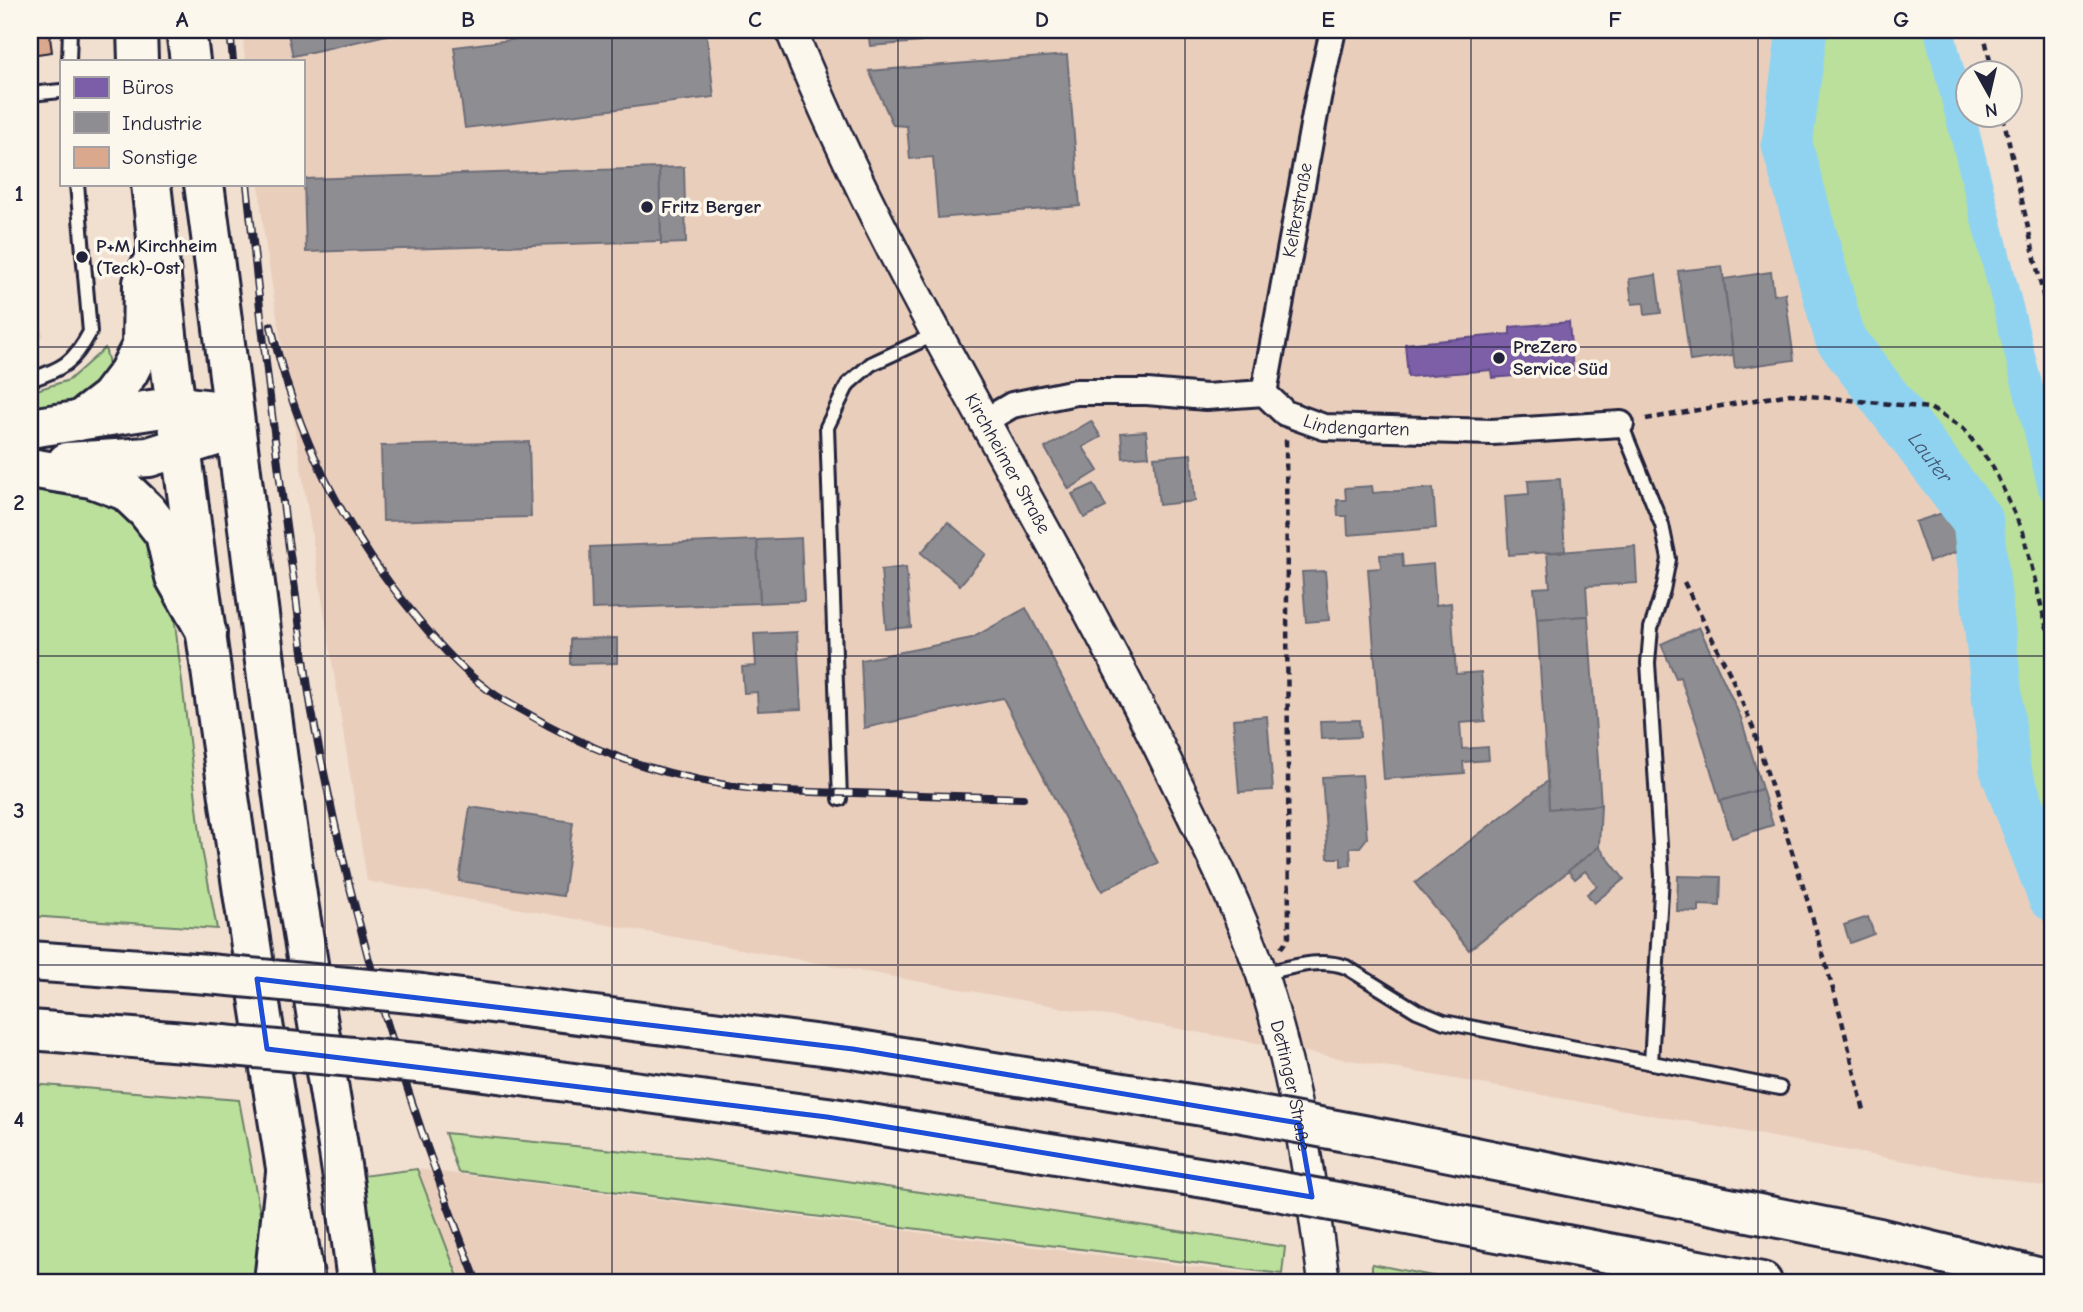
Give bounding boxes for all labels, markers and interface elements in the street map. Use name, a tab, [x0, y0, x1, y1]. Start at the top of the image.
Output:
text: A	[176, 6, 189, 33]
text: B	[461, 6, 475, 33]
text: C	[748, 6, 762, 33]
text: D	[1035, 6, 1049, 33]
text: E	[1321, 6, 1335, 33]
text: F	[1608, 6, 1622, 33]
text: G	[1893, 6, 1909, 33]
legend	[60, 60, 304, 186]
north arrow	[1954, 60, 2024, 130]
text: Büros	[122, 75, 173, 99]
text: N	[1984, 98, 1999, 122]
text: Industrie	[122, 111, 202, 135]
text: Sonstige	[122, 145, 197, 169]
street label: Kelterstraße	[1278, 161, 1317, 259]
text: 1	[14, 180, 24, 207]
place label: Fritz Berger	[661, 196, 761, 218]
marker: Fritz Berger	[639, 199, 655, 215]
place label: P+M Kirchheim (Teck)-Ost	[96, 235, 217, 279]
marker: P+M Kirchheim (Teck)-Ost	[74, 249, 90, 265]
place label: PreZero Service Süd	[1513, 336, 1608, 380]
marker: PreZero Service Süd	[1491, 350, 1507, 366]
street label: Kirchheimer Straße	[960, 390, 1055, 538]
street label: Lindengarten	[1300, 410, 1410, 441]
water label: Lauter	[1903, 428, 1958, 489]
text: 2	[13, 489, 25, 516]
text: 3	[13, 797, 25, 824]
street label: Dettinger Straße	[1265, 1018, 1315, 1153]
text: 4	[14, 1106, 25, 1133]

